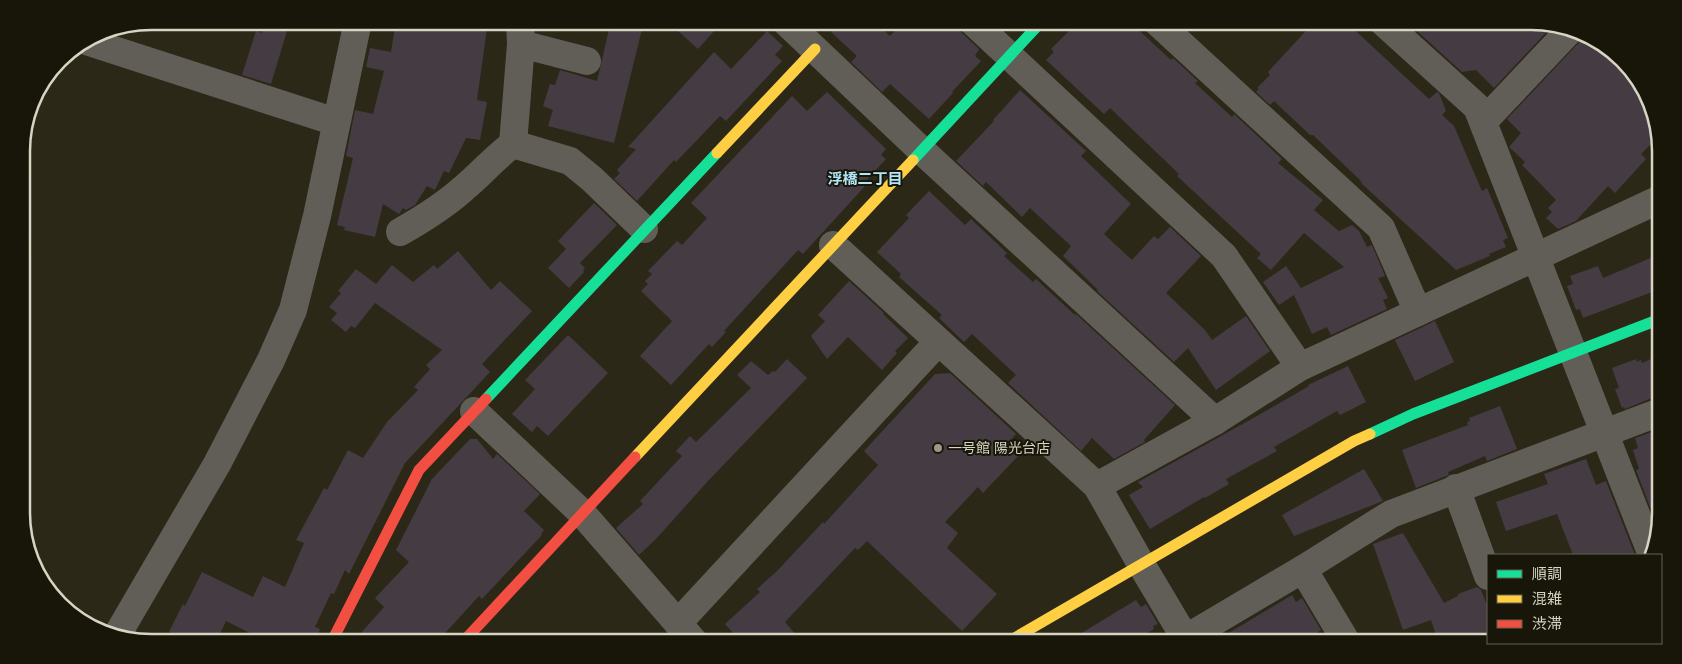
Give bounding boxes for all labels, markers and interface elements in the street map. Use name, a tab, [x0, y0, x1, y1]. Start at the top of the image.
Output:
district label: 浮橋二丁目	[827, 170, 903, 187]
place label: 一号館 陽光台店	[948, 440, 1050, 456]
marker: 一号館 陽光台店	[932, 442, 944, 454]
legend	[1487, 554, 1662, 644]
text: 順調	[1532, 565, 1562, 582]
text: 混雑	[1532, 590, 1562, 607]
text: 渋滞	[1532, 615, 1562, 632]

